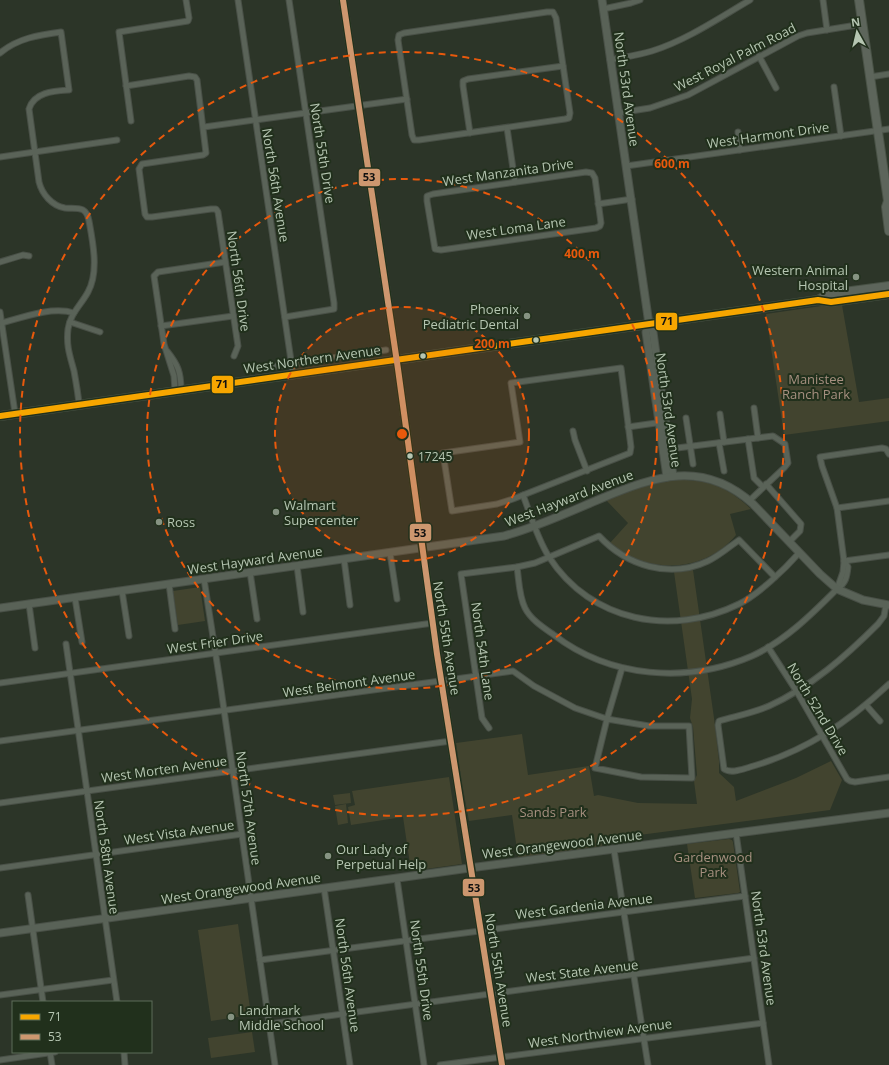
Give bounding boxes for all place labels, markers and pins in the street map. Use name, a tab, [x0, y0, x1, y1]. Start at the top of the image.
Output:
place label: Western Animal Hospital	[752, 261, 848, 294]
marker: Western Animal Hospital	[851, 272, 861, 282]
place label: Phoenix Pediatric Dental	[423, 300, 519, 333]
marker: Phoenix Pediatric Dental	[522, 311, 532, 321]
unlabelled marker	[531, 335, 541, 345]
unlabelled marker	[418, 351, 428, 361]
centre of rings	[395, 427, 409, 441]
place label: 17245	[418, 448, 452, 465]
marker: 17245	[405, 451, 415, 461]
place label: Walmart Supercenter	[284, 496, 359, 529]
marker: Walmart Supercenter	[271, 507, 281, 517]
place label: Ross	[167, 513, 195, 531]
marker: Ross	[154, 517, 164, 527]
place label: Our Lady of Perpetual Help	[336, 840, 426, 873]
marker: Our Lady of Perpetual Help	[323, 851, 333, 861]
place label: Landmark Middle School	[239, 1001, 324, 1034]
marker: Landmark Middle School	[226, 1012, 236, 1022]

